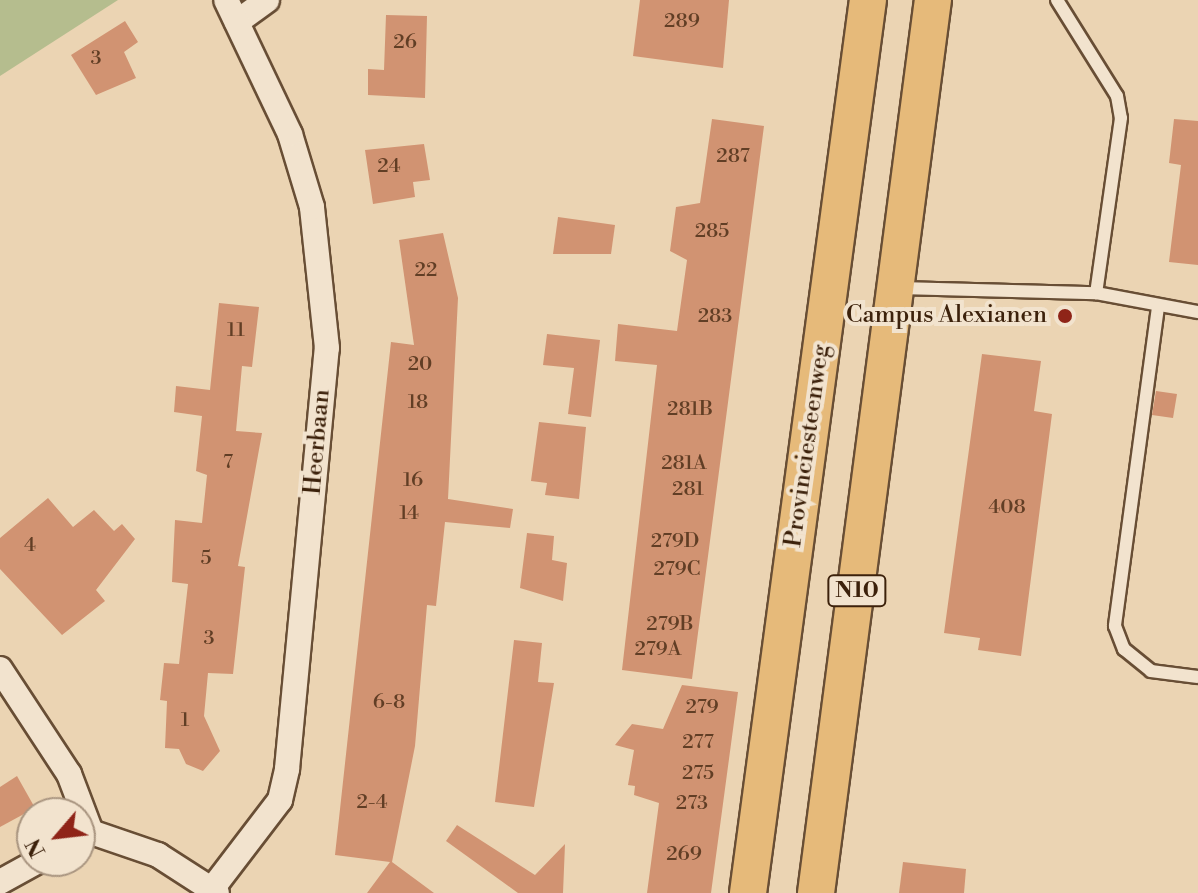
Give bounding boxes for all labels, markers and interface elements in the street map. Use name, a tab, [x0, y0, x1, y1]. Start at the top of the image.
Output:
house number: 289	[664, 9, 700, 33]
house number: 26	[393, 30, 417, 54]
house number: 3	[90, 46, 102, 70]
house number: 287	[716, 144, 750, 168]
house number: 24	[377, 154, 401, 178]
house number: 285	[695, 219, 729, 243]
house number: 22	[415, 258, 437, 282]
place label: Campus Alexianen	[846, 302, 1047, 330]
house number: 283	[698, 304, 732, 328]
marker: Campus Alexianen	[1054, 305, 1076, 327]
house number: 11	[227, 318, 245, 342]
street label: Provinciesteenweg	[780, 343, 836, 549]
house number: 20	[408, 352, 432, 376]
street label: Heerbaan	[299, 388, 337, 496]
house number: 18	[408, 390, 428, 414]
house number: 281B	[667, 397, 713, 421]
house number: 7	[223, 450, 233, 474]
house number: 281A	[661, 451, 707, 475]
house number: 16	[403, 468, 423, 492]
house number: 281	[672, 477, 704, 501]
house number: 408	[988, 495, 1026, 519]
house number: 14	[399, 501, 419, 525]
house number: 279D	[651, 529, 699, 553]
house number: 4	[24, 533, 36, 557]
house number: 5	[200, 546, 212, 570]
house number: 279C	[654, 557, 700, 581]
road number: N10	[827, 573, 887, 609]
house number: 279B	[646, 612, 694, 636]
house number: 3	[203, 626, 215, 650]
house number: 279A	[635, 637, 681, 661]
house number: 6-8	[373, 690, 405, 714]
house number: 279	[685, 695, 719, 719]
house number: 1	[181, 708, 189, 732]
house number: 277	[682, 730, 714, 754]
house number: 275	[682, 761, 714, 785]
house number: 2-4	[356, 790, 388, 814]
house number: 273	[676, 791, 708, 815]
north arrow	[16, 797, 96, 877]
text: N	[20, 834, 52, 862]
house number: 269	[666, 842, 702, 866]

